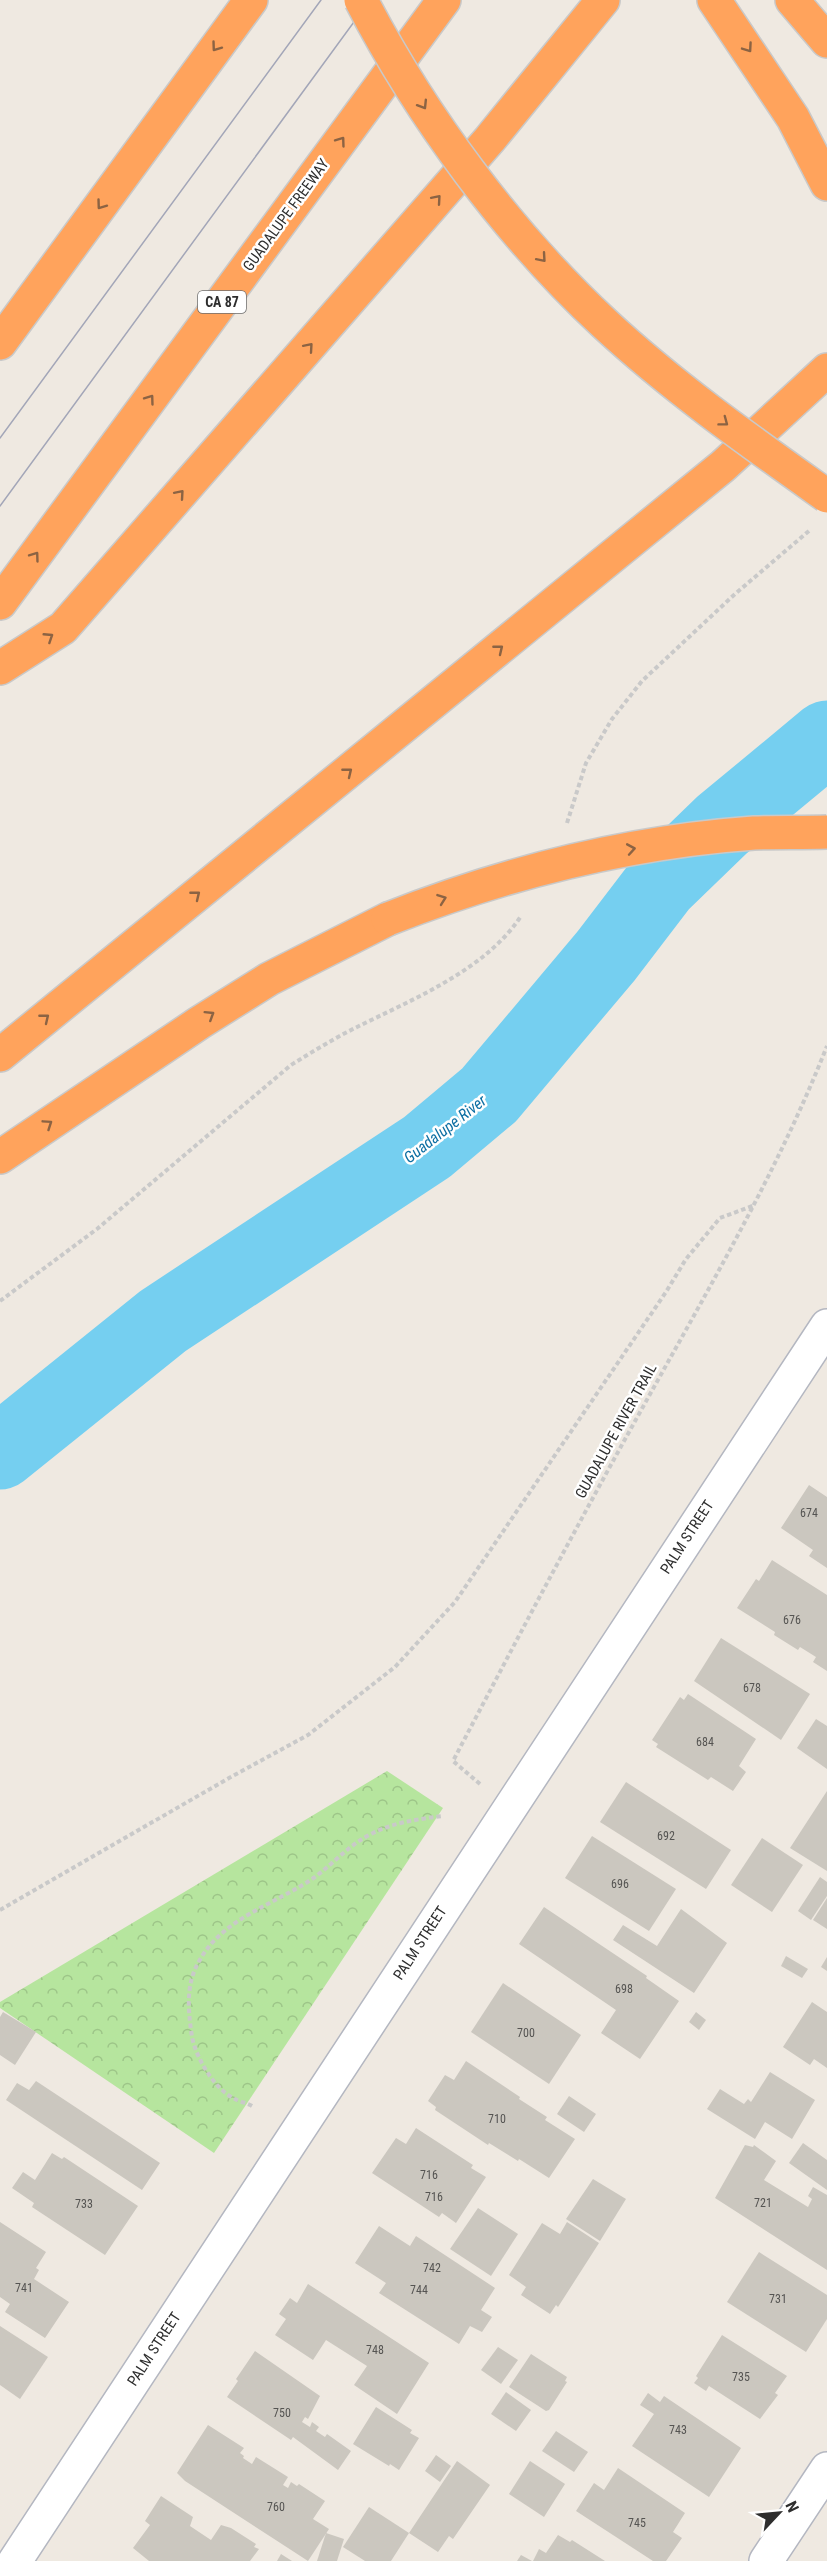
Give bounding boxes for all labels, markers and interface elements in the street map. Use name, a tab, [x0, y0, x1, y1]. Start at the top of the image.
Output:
one-way arrow	[212, 41, 223, 52]
one-way arrow	[741, 41, 752, 52]
one-way arrow	[415, 98, 426, 109]
one-way arrow	[334, 136, 345, 147]
street label: GUADALUPE FREEWAY	[239, 155, 333, 275]
one-way arrow	[430, 196, 441, 206]
one-way arrow	[97, 198, 108, 209]
one-way arrow	[535, 251, 546, 262]
road number: CA 87	[198, 291, 246, 313]
one-way arrow	[301, 342, 312, 353]
one-way arrow	[143, 394, 154, 405]
one-way arrow	[718, 415, 729, 426]
one-way arrow	[173, 489, 184, 500]
one-way arrow	[27, 551, 38, 562]
one-way arrow	[42, 633, 53, 644]
one-way arrow	[492, 645, 503, 656]
one-way arrow	[341, 768, 352, 779]
one-way arrow	[625, 843, 635, 856]
one-way arrow	[190, 892, 201, 903]
one-way arrow	[436, 893, 447, 906]
one-way arrow	[204, 1011, 214, 1023]
one-way arrow	[38, 1015, 49, 1026]
water label: Guadalupe River	[400, 1090, 491, 1167]
one-way arrow	[42, 1120, 53, 1131]
street label: GUADALUPE RIVER TRAIL	[571, 1361, 661, 1501]
street label: PALM STREET	[657, 1497, 718, 1577]
house number: 674	[800, 1506, 818, 1520]
house number: 676	[783, 1613, 801, 1627]
house number: 678	[743, 1681, 761, 1695]
house number: 684	[696, 1735, 714, 1749]
house number: 692	[657, 1829, 675, 1843]
house number: 696	[611, 1877, 629, 1891]
street label: PALM STREET	[390, 1903, 451, 1983]
house number: 698	[615, 1982, 633, 1996]
house number: 700	[517, 2026, 535, 2040]
house number: 710	[488, 2112, 506, 2126]
house number: 716	[420, 2168, 438, 2182]
house number: 716	[425, 2190, 443, 2204]
house number: 721	[754, 2196, 772, 2210]
house number: 733	[75, 2197, 93, 2211]
house number: 742	[423, 2261, 441, 2275]
house number: 741	[15, 2281, 33, 2295]
house number: 744	[410, 2283, 428, 2297]
house number: 731	[769, 2292, 787, 2306]
street label: PALM STREET	[124, 2309, 185, 2389]
house number: 748	[366, 2343, 384, 2357]
house number: 735	[732, 2370, 750, 2384]
house number: 750	[273, 2406, 291, 2420]
house number: 743	[669, 2423, 687, 2437]
north arrow	[749, 2483, 809, 2543]
text: N	[781, 2498, 803, 2515]
house number: 760	[267, 2500, 285, 2514]
house number: 745	[628, 2516, 646, 2530]

